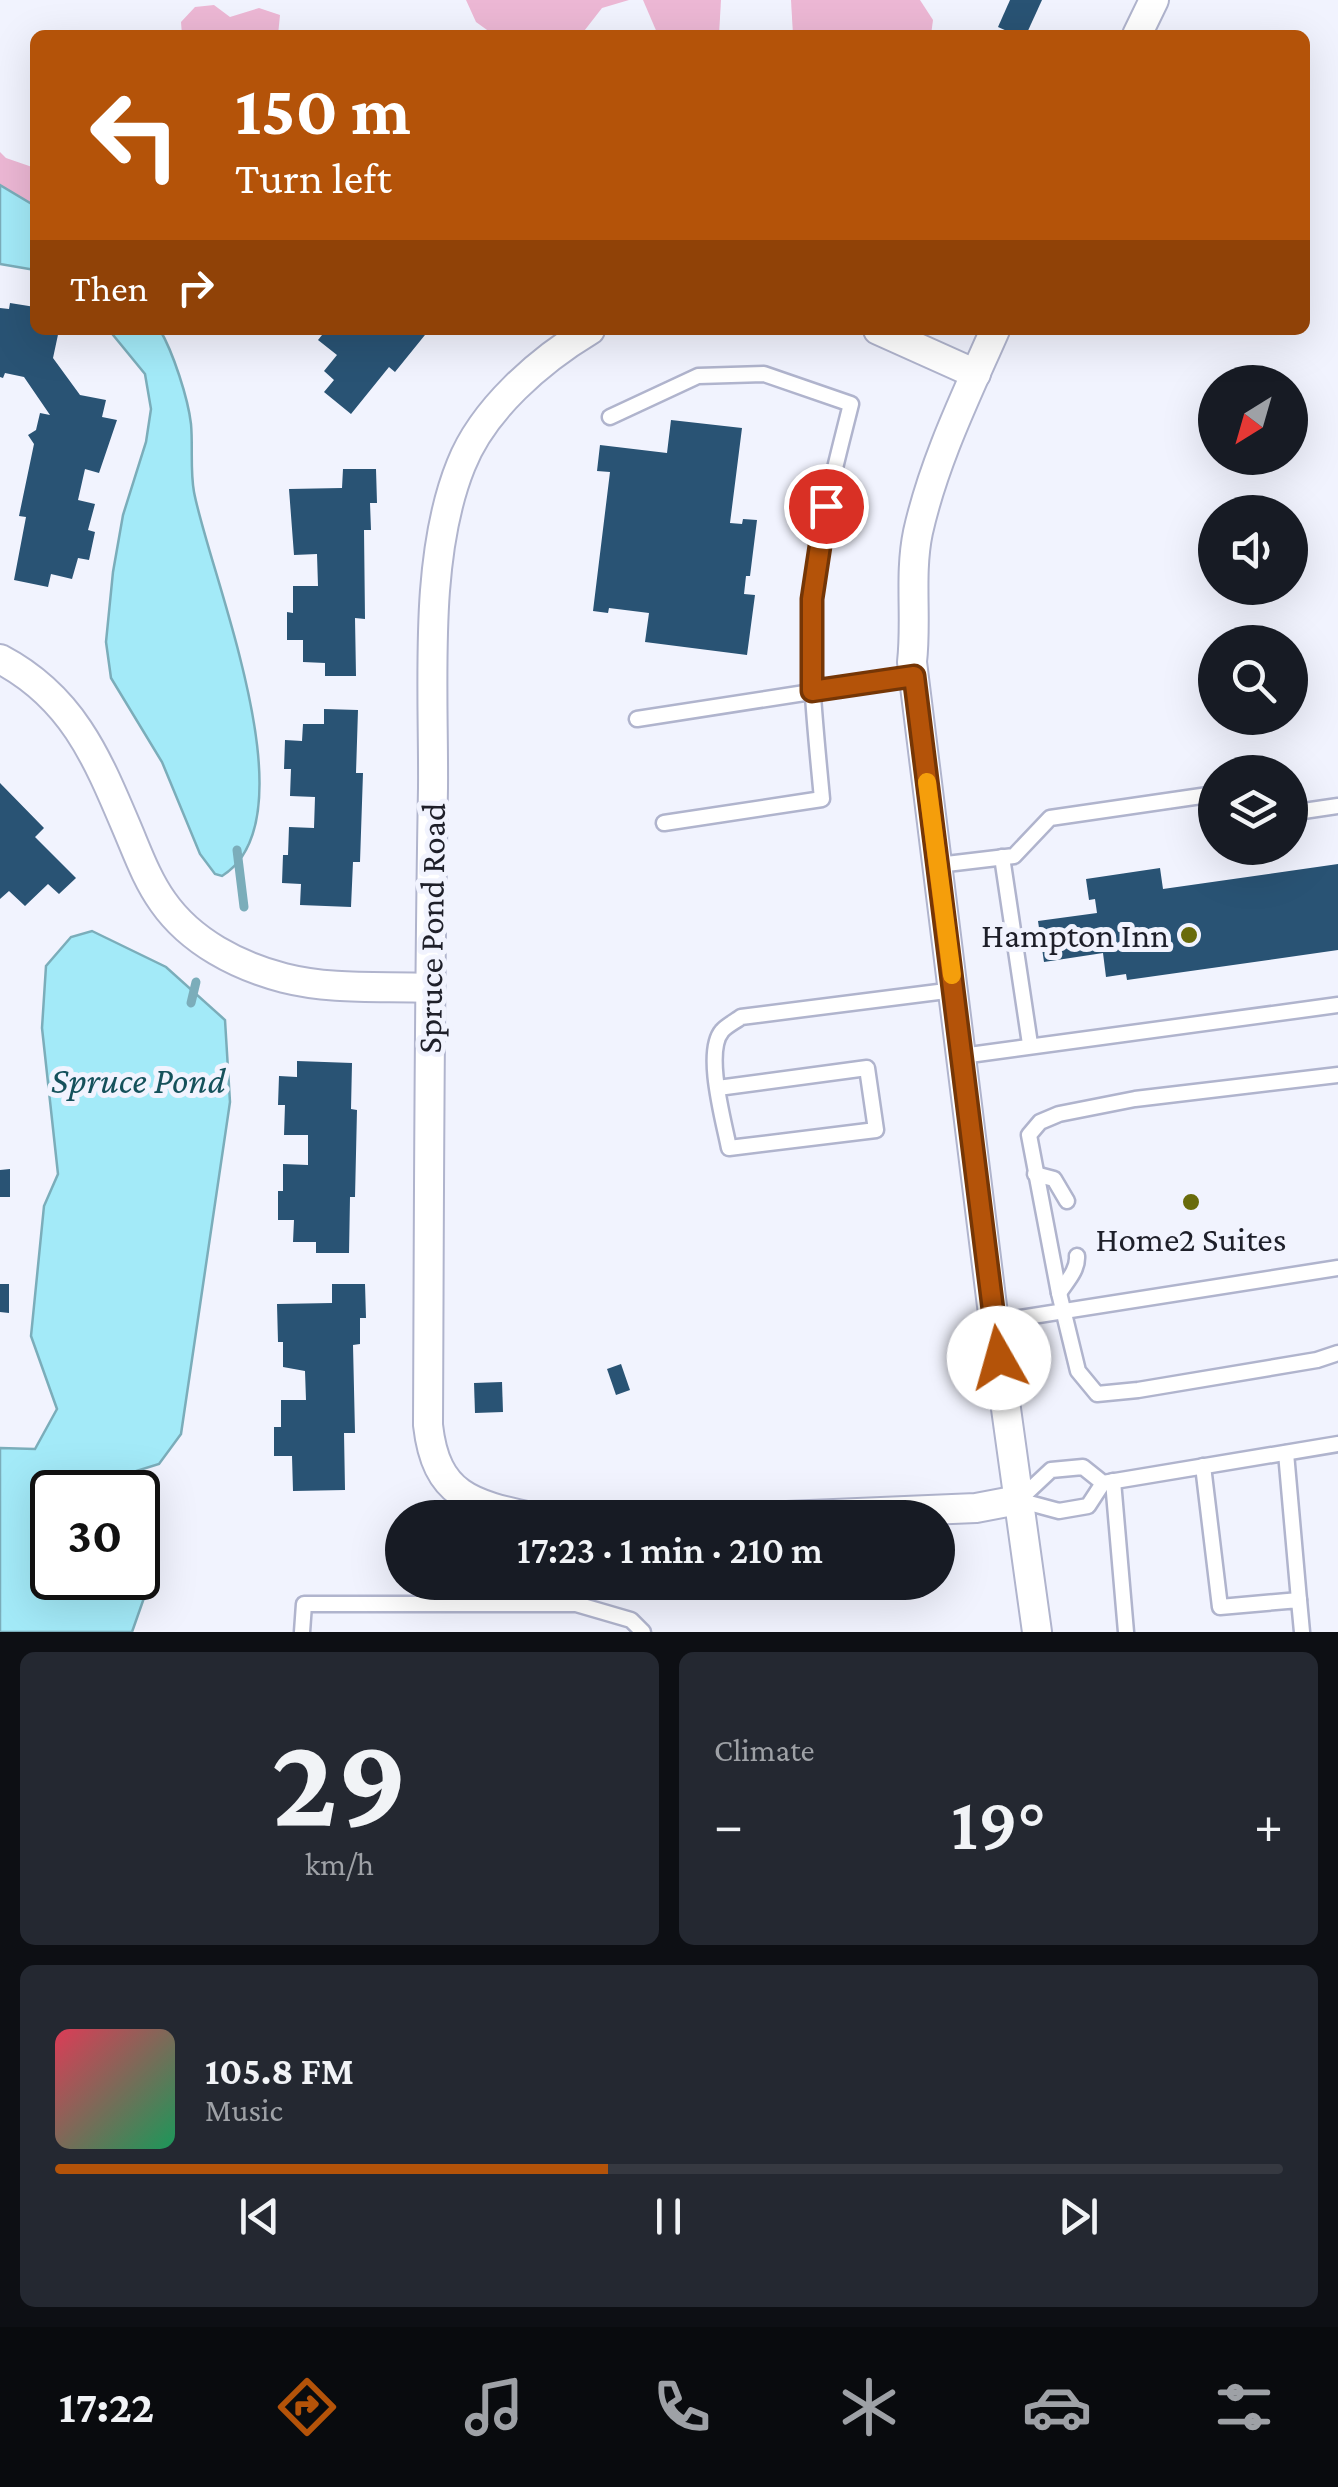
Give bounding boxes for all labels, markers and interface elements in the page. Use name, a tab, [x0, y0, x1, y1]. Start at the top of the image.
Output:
icon: left	[70, 70, 200, 200]
text: 150 m	[235, 71, 411, 149]
text: Turn left	[235, 153, 392, 203]
icon: right	[168, 260, 223, 315]
text: Then	[70, 267, 148, 309]
north arrow	[1198, 365, 1308, 475]
map controls	[1198, 365, 1308, 865]
pin	[784, 464, 869, 549]
icon: arrive	[799, 479, 854, 534]
button: sound	[1198, 495, 1308, 605]
button: search	[1198, 625, 1308, 735]
button: layers	[1198, 755, 1308, 865]
street label: Spruce Pond Road	[410, 802, 453, 1054]
place label: Hampton Inn	[981, 916, 1169, 955]
marker: Hampton Inn	[1178, 924, 1200, 946]
water label: Spruce Pond	[51, 1059, 226, 1101]
marker: Home2 Suites	[1180, 1191, 1202, 1213]
place label: Home2 Suites	[1096, 1220, 1286, 1259]
position arrow	[947, 1306, 1051, 1410]
speed limit sign: 30	[30, 1470, 160, 1600]
text: 17:23 · 1 min · 210 m	[517, 1529, 823, 1571]
text: 29	[271, 1708, 408, 1853]
text: Climate	[714, 1732, 815, 1768]
text: 19°	[951, 1782, 1046, 1865]
text: −	[714, 1794, 743, 1855]
text: +	[1254, 1794, 1283, 1855]
text: km/h	[305, 1846, 374, 1882]
text: 105.8 FM	[205, 2050, 354, 2092]
text: Music	[205, 2092, 283, 2128]
icon: previous	[232, 2189, 287, 2244]
icon: pause	[641, 2189, 696, 2244]
icon: next	[1051, 2189, 1106, 2244]
icon: directions	[272, 2372, 342, 2442]
icon: music	[459, 2372, 529, 2442]
icon: phone	[647, 2372, 717, 2442]
icon: climate	[834, 2372, 904, 2442]
icon: car	[1022, 2372, 1092, 2442]
icon: filters	[1209, 2372, 1279, 2442]
text: 17:22	[59, 2382, 154, 2432]

